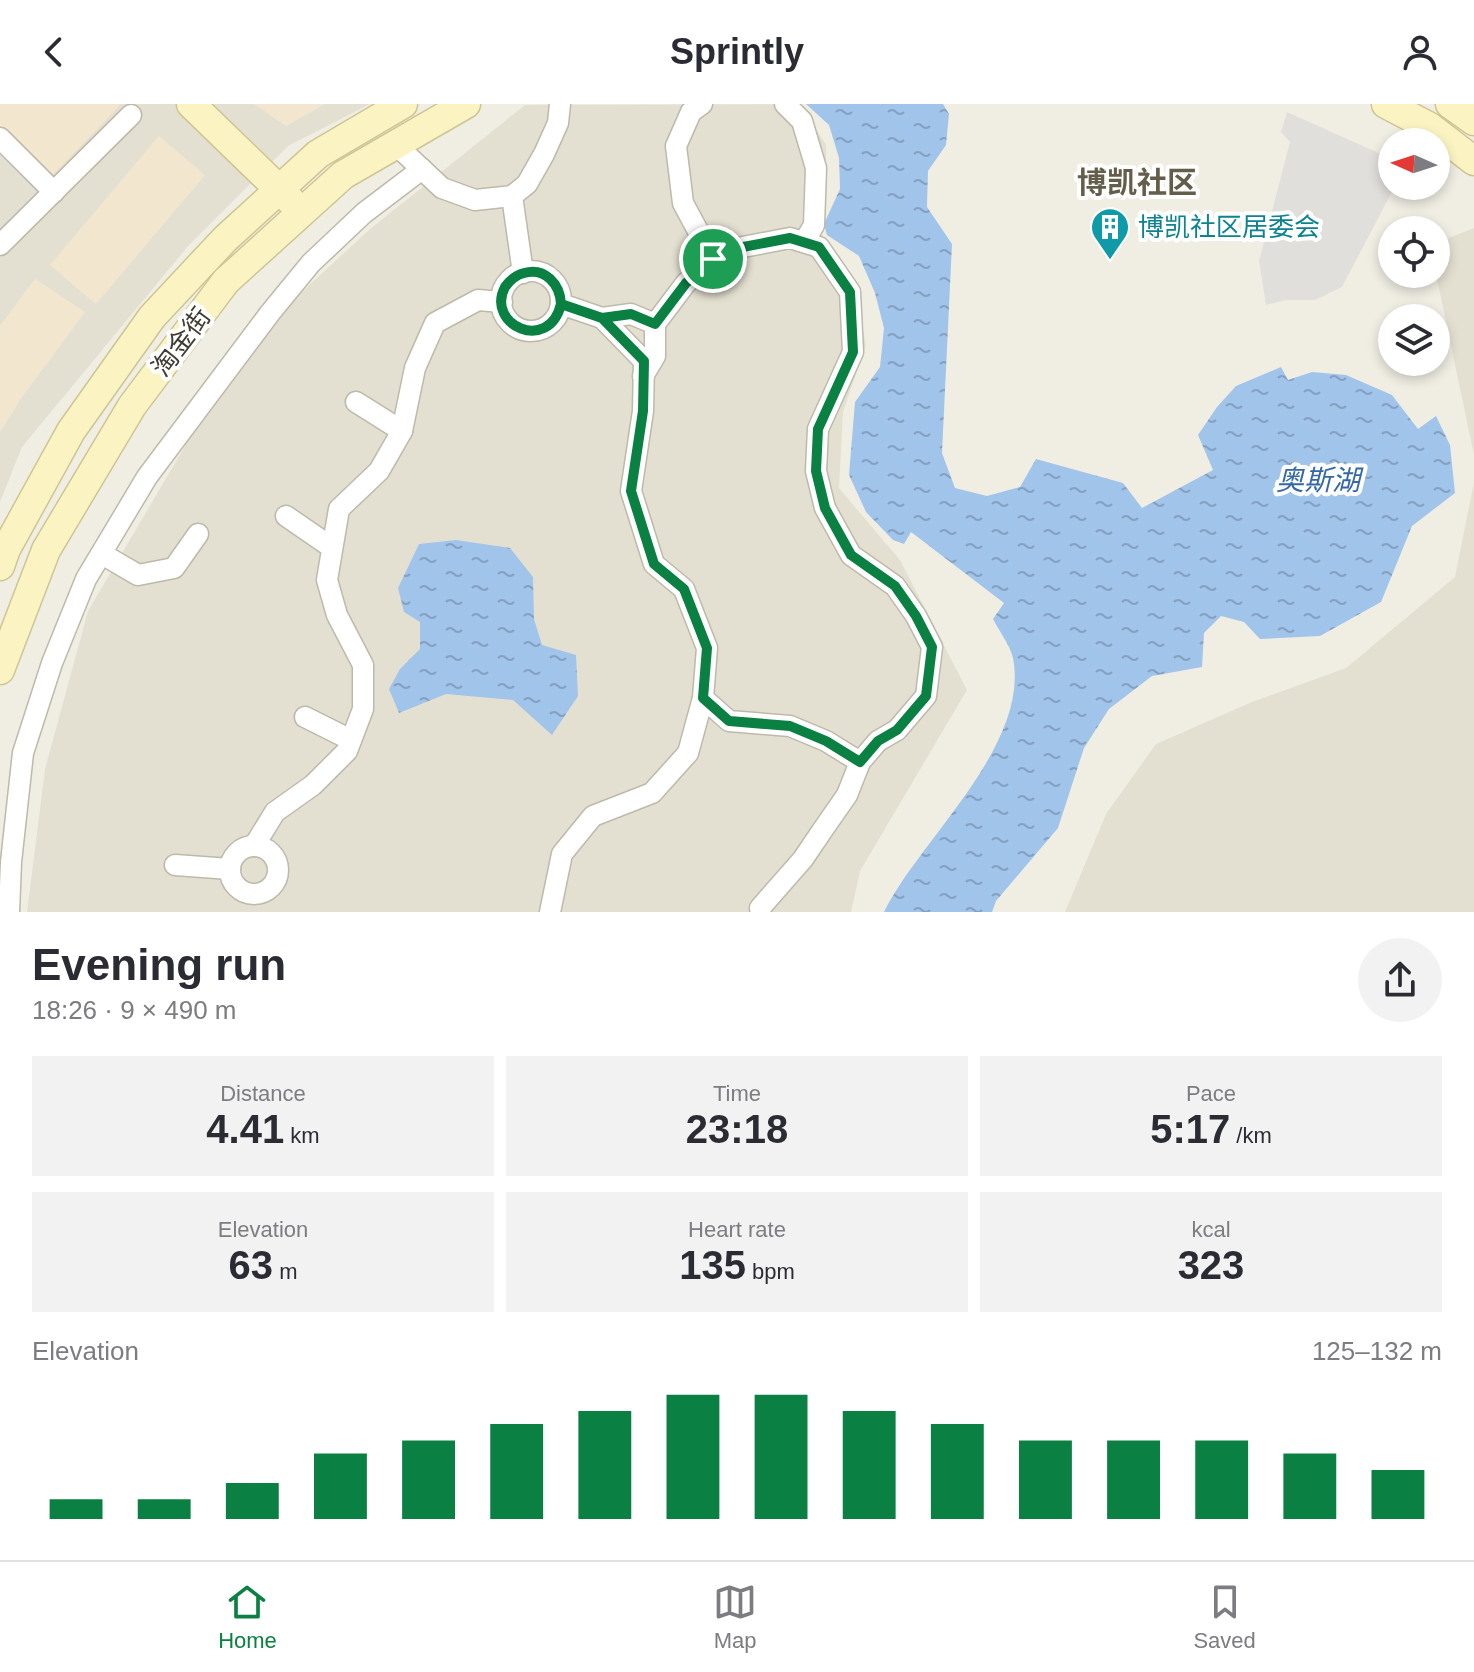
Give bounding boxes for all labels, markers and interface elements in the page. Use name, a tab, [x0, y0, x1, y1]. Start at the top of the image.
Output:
icon: back	[32, 30, 76, 74]
icon: person	[1398, 30, 1442, 74]
text: Sprintly	[670, 31, 804, 72]
north arrow	[1378, 128, 1450, 200]
map controls	[1378, 128, 1450, 376]
district label: 博凯社区	[1077, 166, 1197, 199]
building icon: 博凯社区居委会	[1089, 206, 1131, 261]
place label: 博凯社区居委会	[1138, 212, 1320, 242]
button: locate	[1378, 216, 1450, 288]
pin	[679, 225, 747, 293]
icon: arrive	[691, 237, 735, 281]
street label: 淘金街	[146, 302, 216, 382]
button: layers	[1378, 304, 1450, 376]
water label: 奥斯湖	[1276, 465, 1364, 496]
button: share	[1358, 938, 1442, 1022]
text: Evening run	[32, 940, 286, 989]
text: 18:26 · 9 × 490 m	[32, 995, 237, 1025]
text: Distance	[220, 1081, 306, 1106]
text: Time	[713, 1081, 761, 1106]
text: Pace	[1186, 1081, 1236, 1106]
text: 4.41	[206, 1107, 284, 1151]
text: 23:18	[686, 1107, 788, 1151]
text: 5:17	[1150, 1107, 1230, 1151]
text: km	[284, 1123, 320, 1148]
text: /km	[1230, 1123, 1272, 1148]
text: Elevation	[218, 1217, 308, 1242]
text: Heart rate	[688, 1217, 786, 1242]
text: kcal	[1191, 1217, 1231, 1242]
text: 63	[229, 1243, 273, 1287]
text: 135	[679, 1243, 746, 1287]
text: 323	[1178, 1243, 1244, 1287]
text: m	[273, 1259, 297, 1284]
text: bpm	[746, 1259, 795, 1284]
text: Elevation	[32, 1336, 139, 1366]
text: 125–132 m	[1312, 1336, 1442, 1366]
tab: Home	[218, 1580, 277, 1654]
tab: Map	[713, 1580, 757, 1654]
tab: Saved	[1193, 1580, 1256, 1654]

